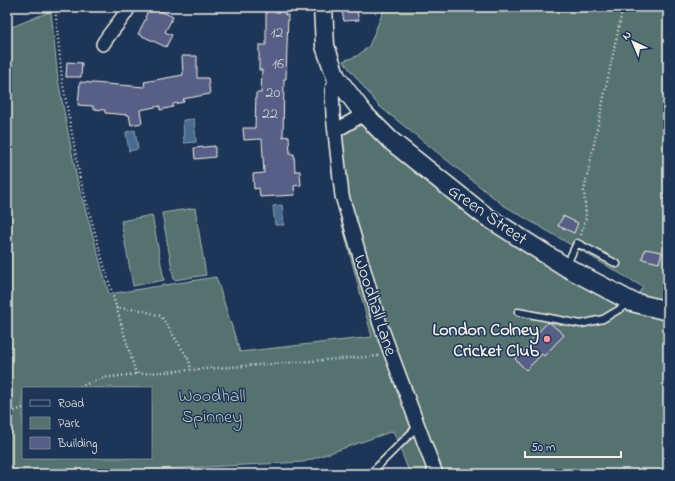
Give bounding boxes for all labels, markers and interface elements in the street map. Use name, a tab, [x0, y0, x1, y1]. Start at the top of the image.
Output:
house number: 12	[270, 21, 284, 45]
north arrow	[613, 22, 653, 62]
text: N	[619, 27, 635, 44]
house number: 16	[272, 52, 284, 76]
house number: 20	[266, 81, 281, 105]
house number: 22	[262, 102, 278, 126]
street label: Green Street	[442, 179, 532, 253]
street label: Woodhall Lane	[346, 252, 403, 360]
place label: London Colney Cricket Club	[433, 318, 539, 365]
marker: London Colney Cricket Club	[542, 334, 552, 344]
park label: Woodhall Spinney	[178, 384, 246, 431]
legend	[22, 387, 152, 459]
text: Road	[58, 395, 84, 413]
text: Park	[58, 415, 80, 433]
scale bar	[525, 433, 621, 459]
text: Building	[57, 435, 97, 454]
text: 50 m	[531, 439, 555, 457]

